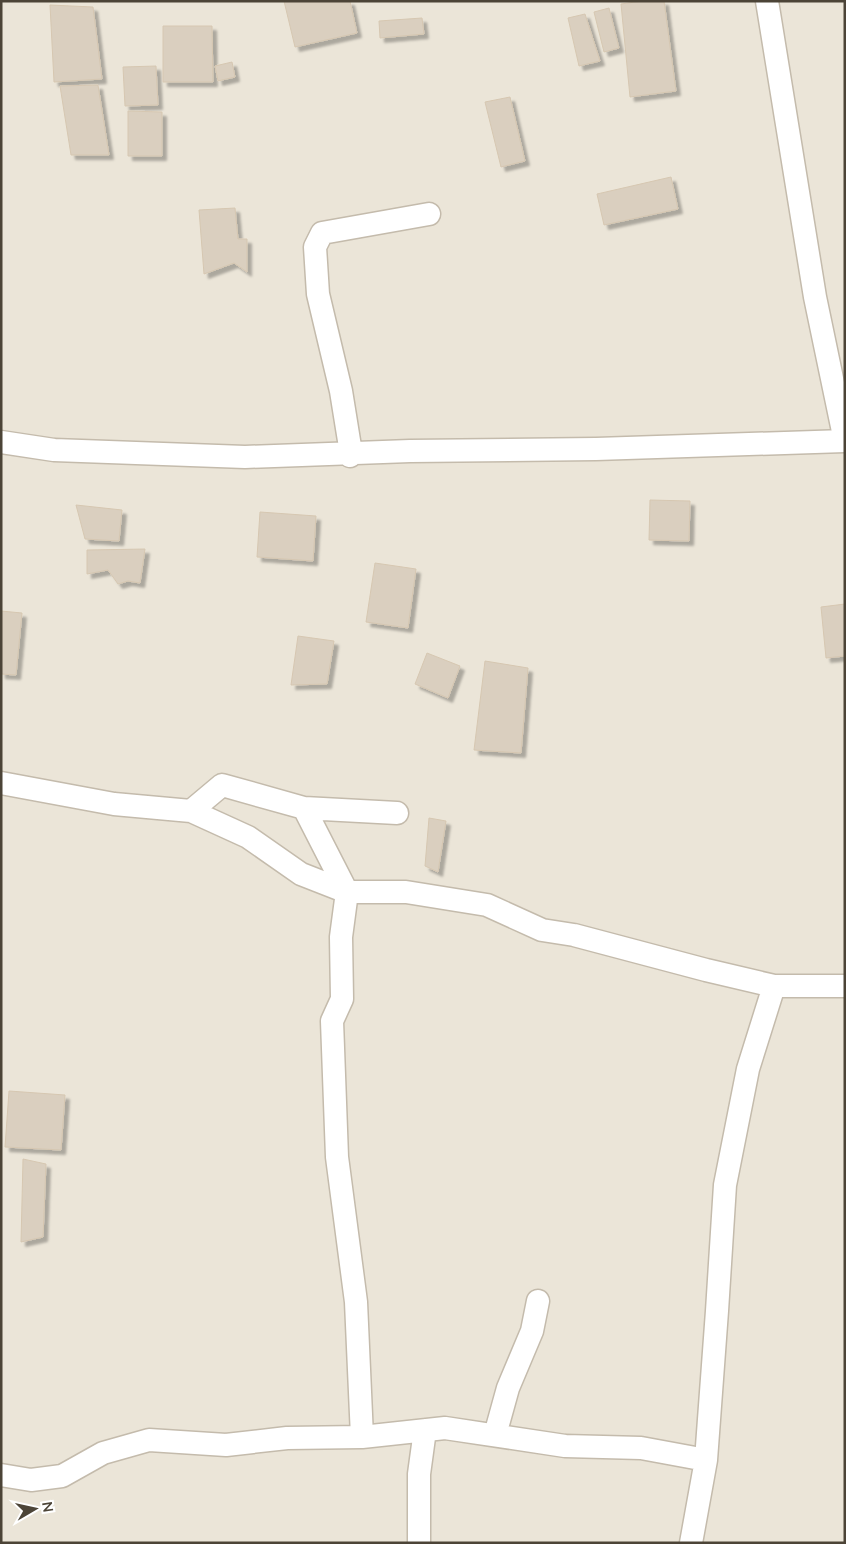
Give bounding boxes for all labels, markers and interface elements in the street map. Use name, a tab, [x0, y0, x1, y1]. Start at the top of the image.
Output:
north arrow	[10, 1484, 60, 1534]
text: N	[38, 1500, 58, 1514]

